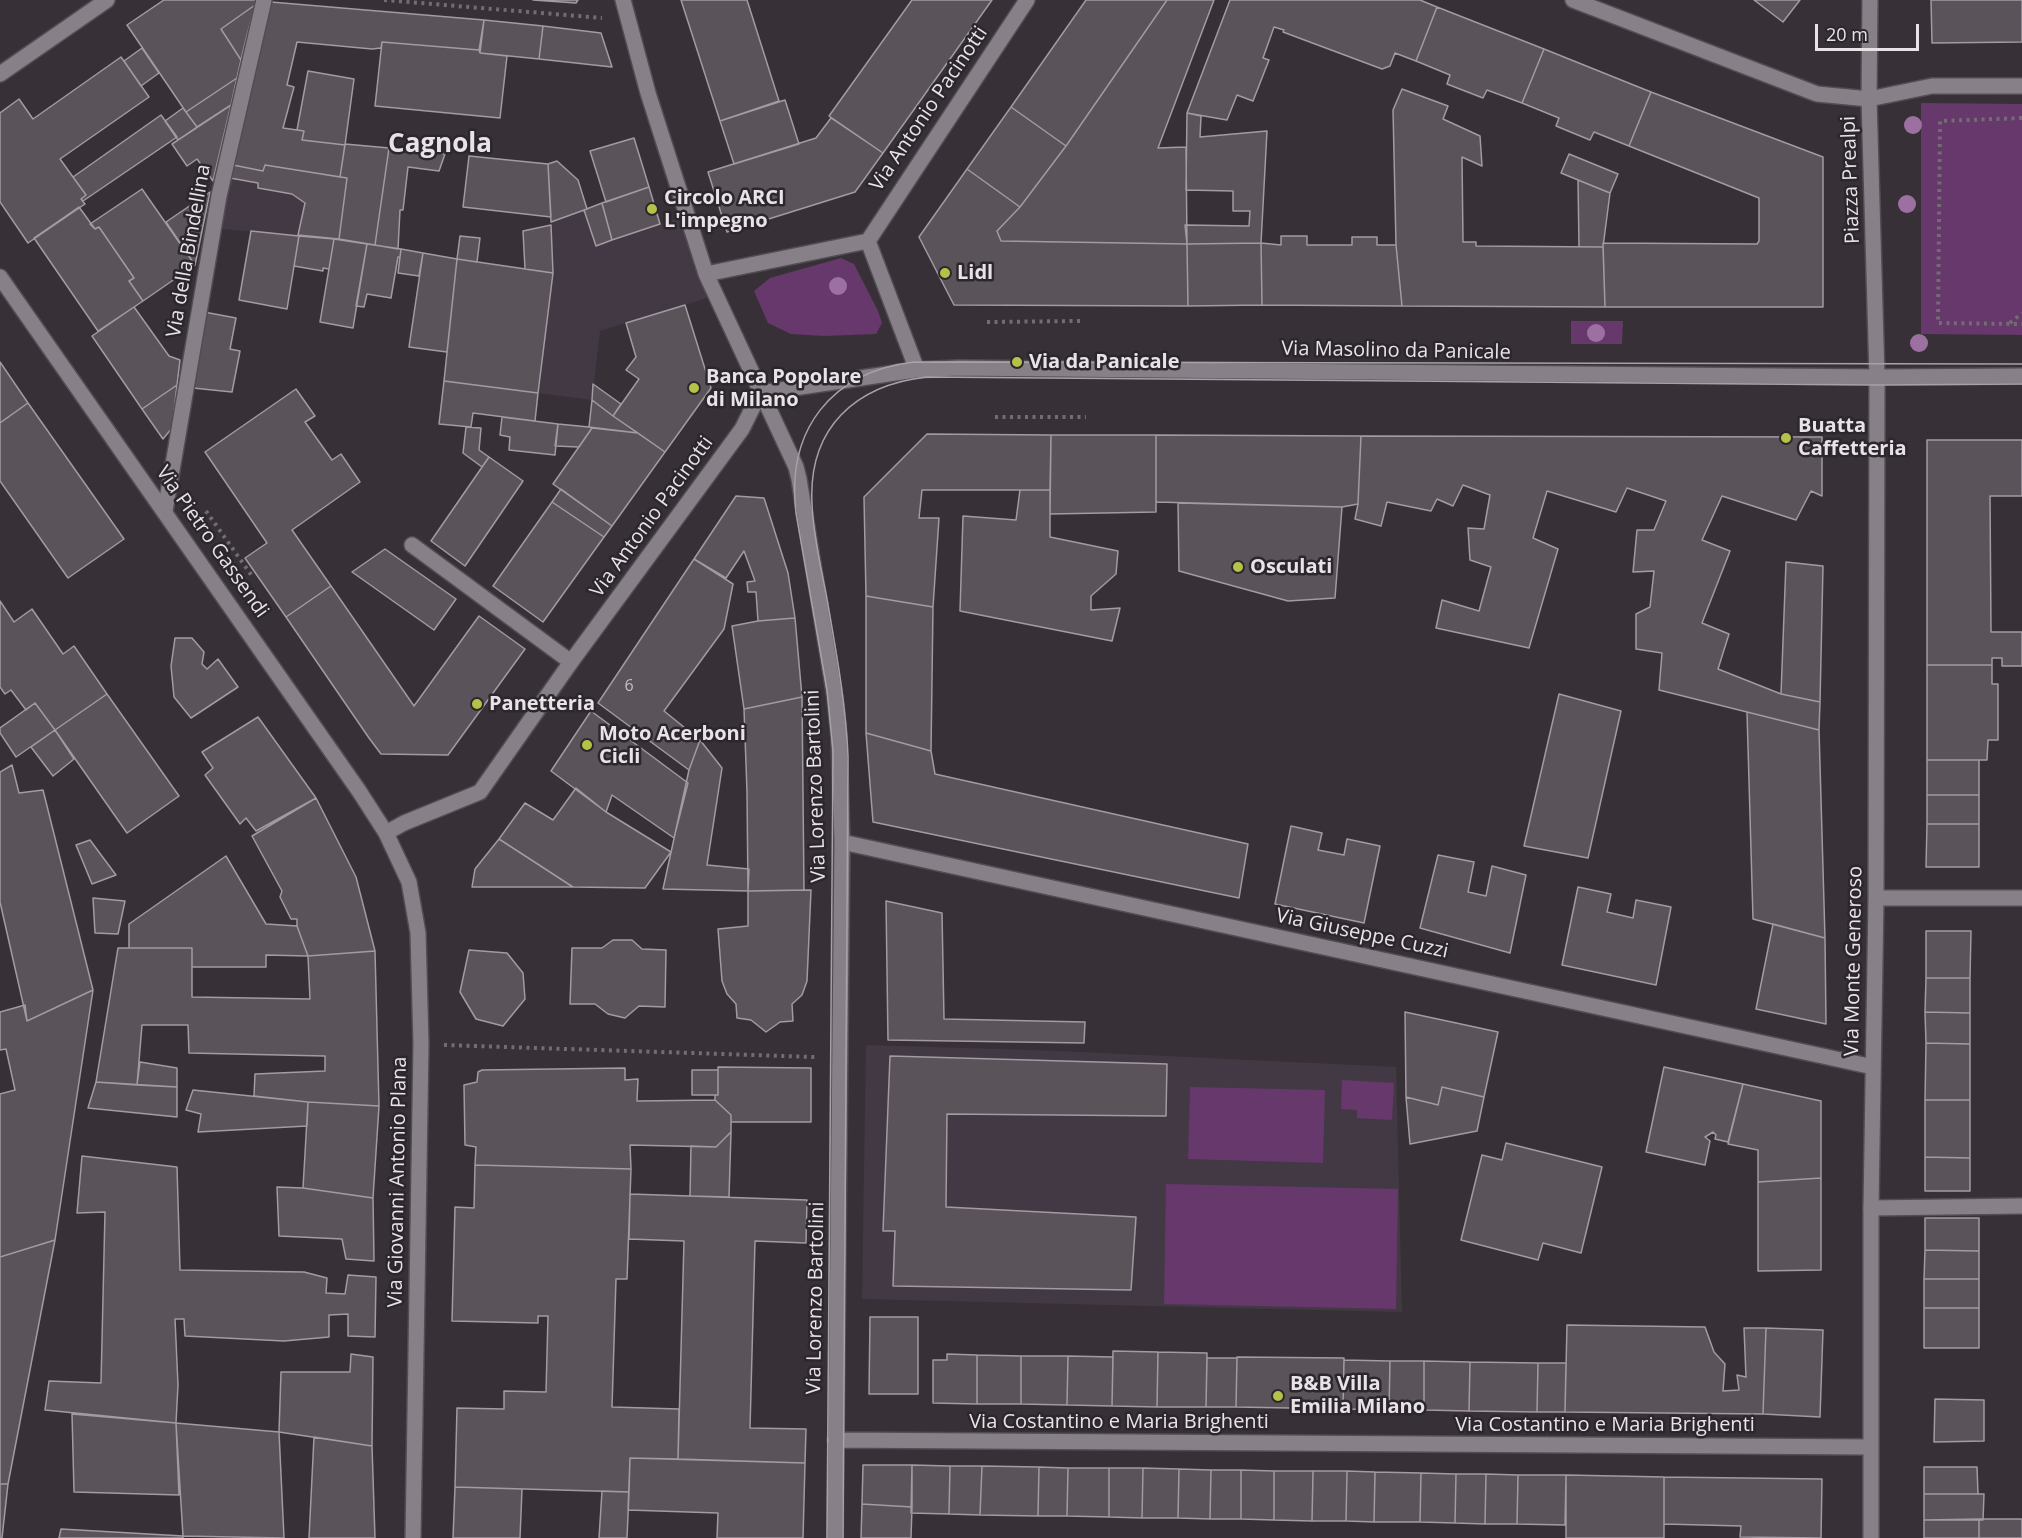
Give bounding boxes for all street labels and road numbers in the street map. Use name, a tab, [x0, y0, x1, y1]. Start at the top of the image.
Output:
street label: Via Antonio Pacinotti	[865, 22, 993, 196]
street label: Piazza Prealpi	[1837, 116, 1865, 244]
street label: Via della Bindellina	[162, 163, 216, 339]
street label: Via Masolino da Panicale	[1281, 337, 1511, 365]
street label: Via Antonio Pacinotti	[585, 432, 719, 602]
street label: Via Pietro Gassendi	[151, 462, 273, 622]
street label: Via Lorenzo Bartolini	[801, 689, 831, 883]
street label: Via Monte Generoso	[1840, 866, 1868, 1056]
street label: Via Giuseppe Cuzzi	[1274, 904, 1450, 964]
street label: Via Giovanni Antonio Plana	[384, 1056, 412, 1308]
street label: Via Lorenzo Bartolini	[802, 1201, 830, 1395]
street label: Via Costantino e Maria Brighenti	[969, 1410, 1269, 1434]
street label: Via Costantino e Maria Brighenti	[1455, 1413, 1755, 1437]

